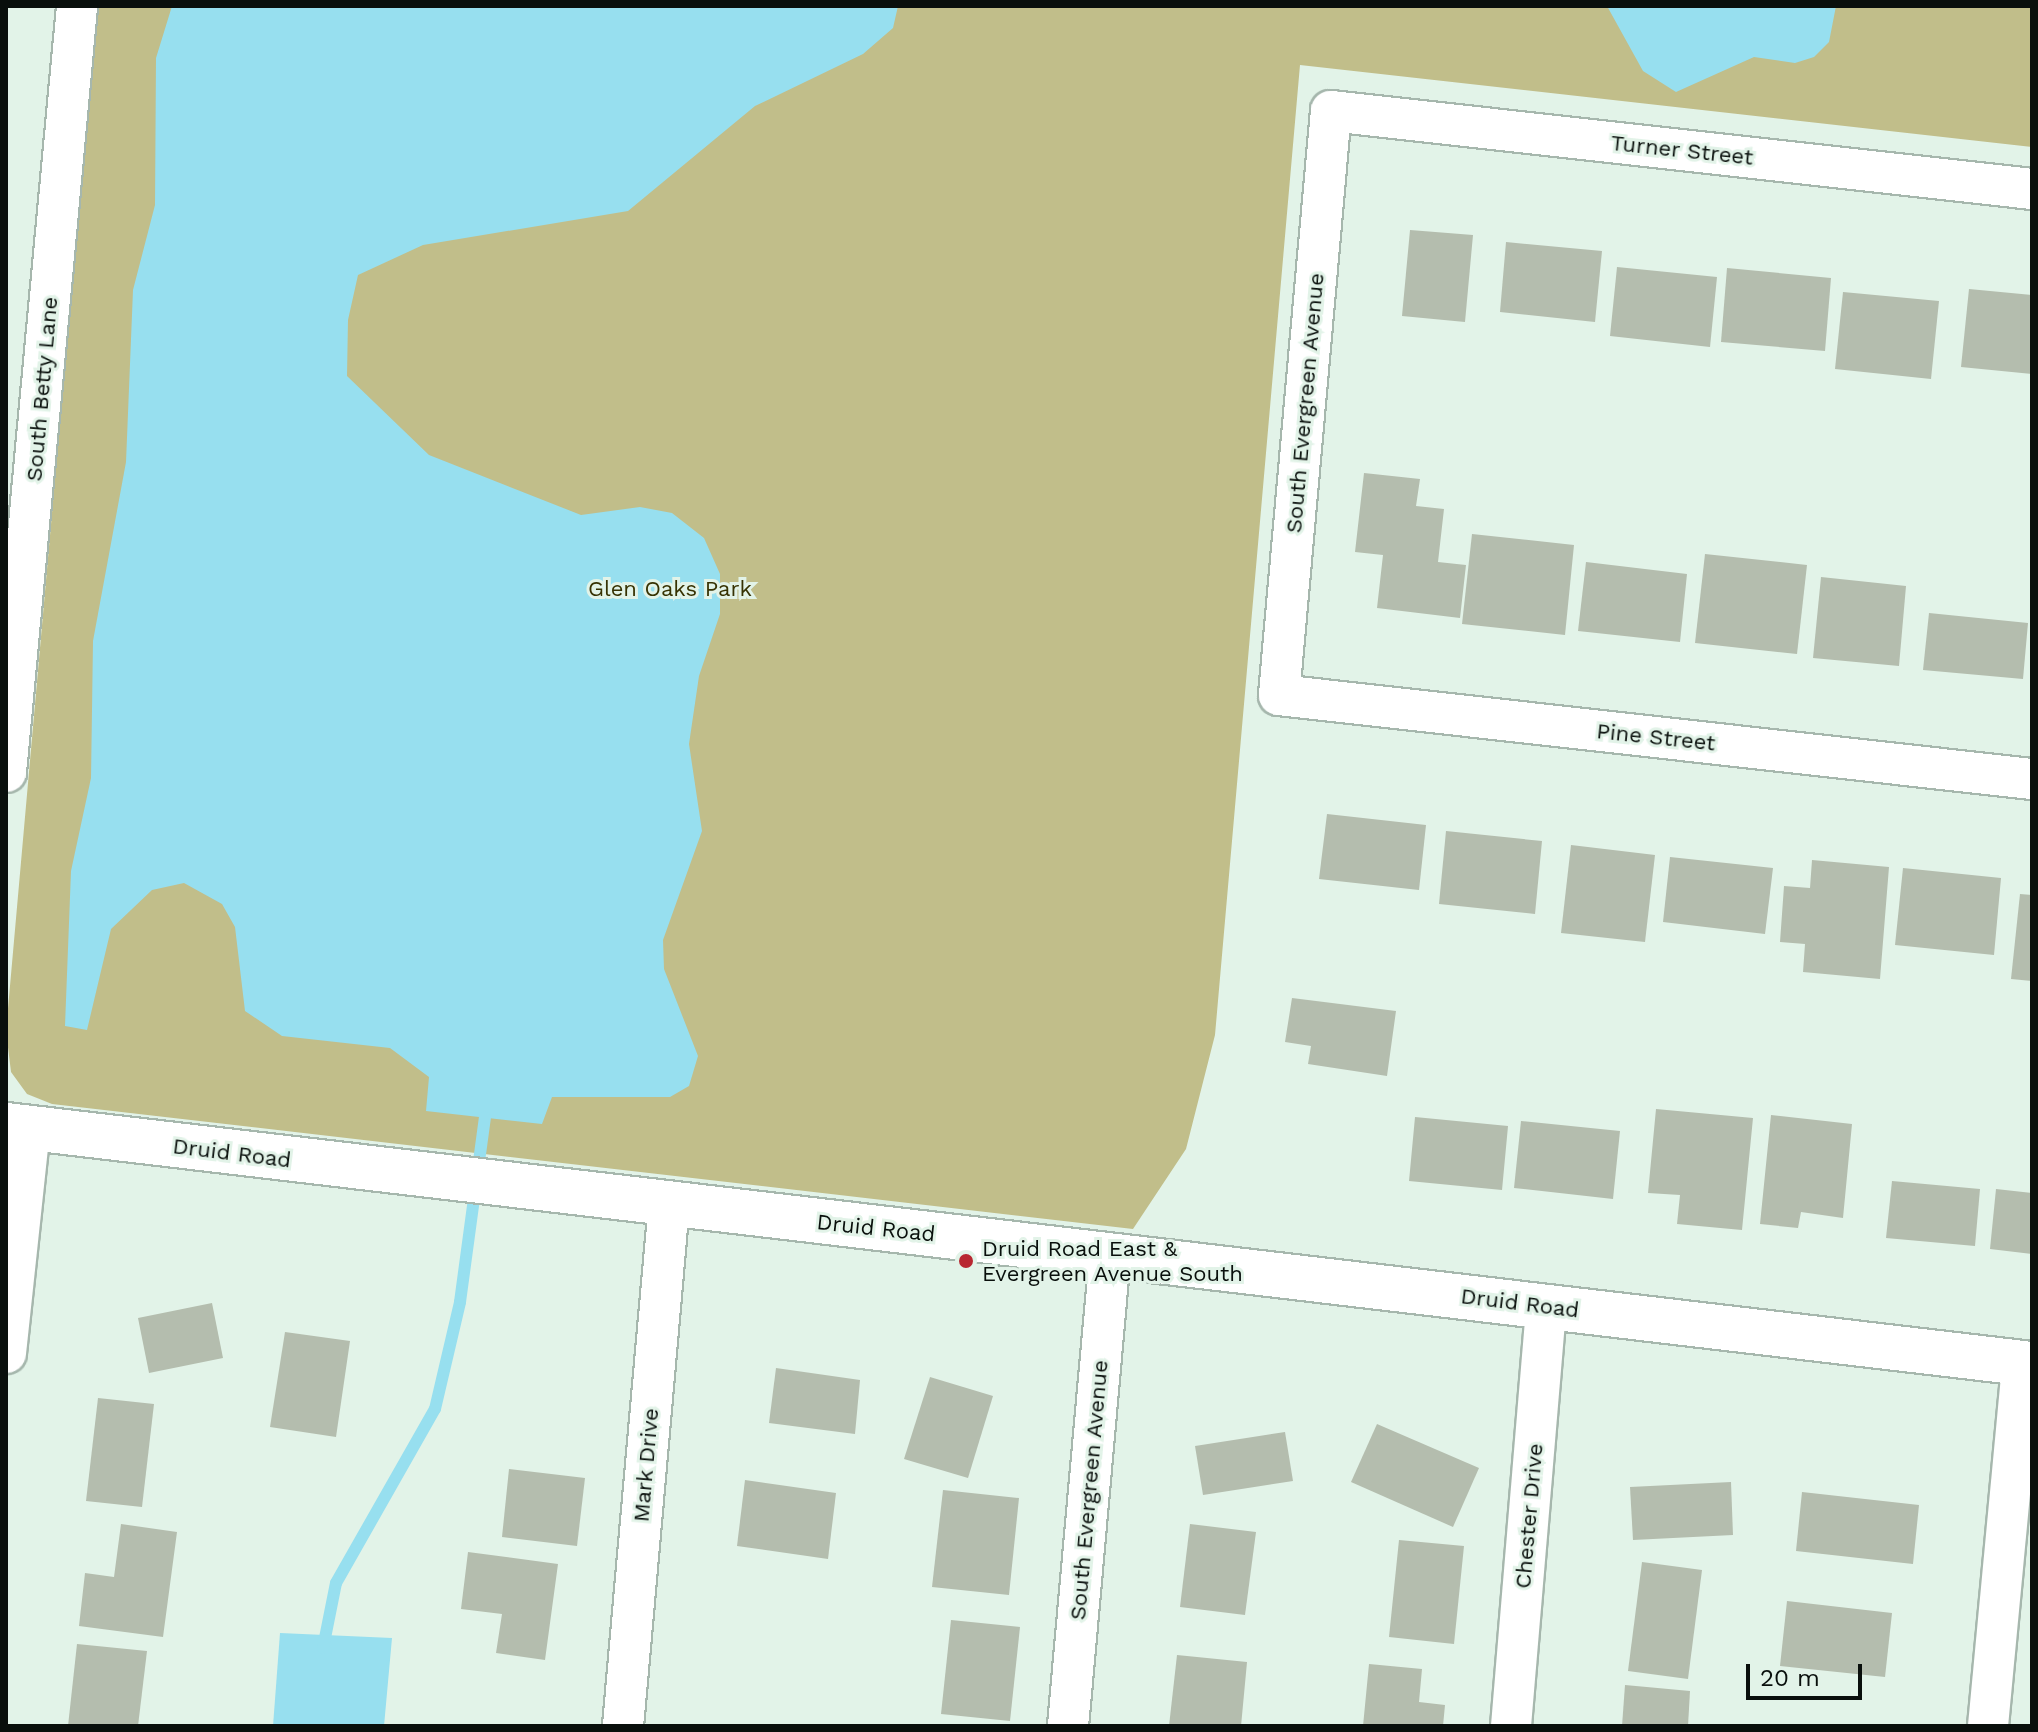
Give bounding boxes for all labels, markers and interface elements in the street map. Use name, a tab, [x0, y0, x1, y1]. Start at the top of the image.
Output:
street label: Turner Street	[1609, 129, 1755, 171]
street label: South Evergreen Avenue	[1280, 271, 1330, 535]
street label: South Betty Lane	[21, 295, 63, 483]
park label: Glen Oaks Park	[588, 576, 752, 602]
street label: Pine Street	[1595, 718, 1717, 756]
street label: Druid Road	[171, 1133, 293, 1173]
street label: Druid Road	[815, 1209, 937, 1247]
place label: Druid Road East & Evergreen Avenue South	[982, 1235, 1244, 1286]
marker: Druid Road East & Evergreen Avenue South	[957, 1252, 975, 1270]
street label: Druid Road	[1459, 1283, 1581, 1323]
street label: South Evergreen Avenue	[1064, 1358, 1114, 1622]
street label: Mark Drive	[628, 1407, 664, 1523]
street label: Chester Drive	[1509, 1442, 1549, 1590]
scale bar	[1750, 1648, 1866, 1698]
text: 20 m	[1760, 1664, 1820, 1692]

